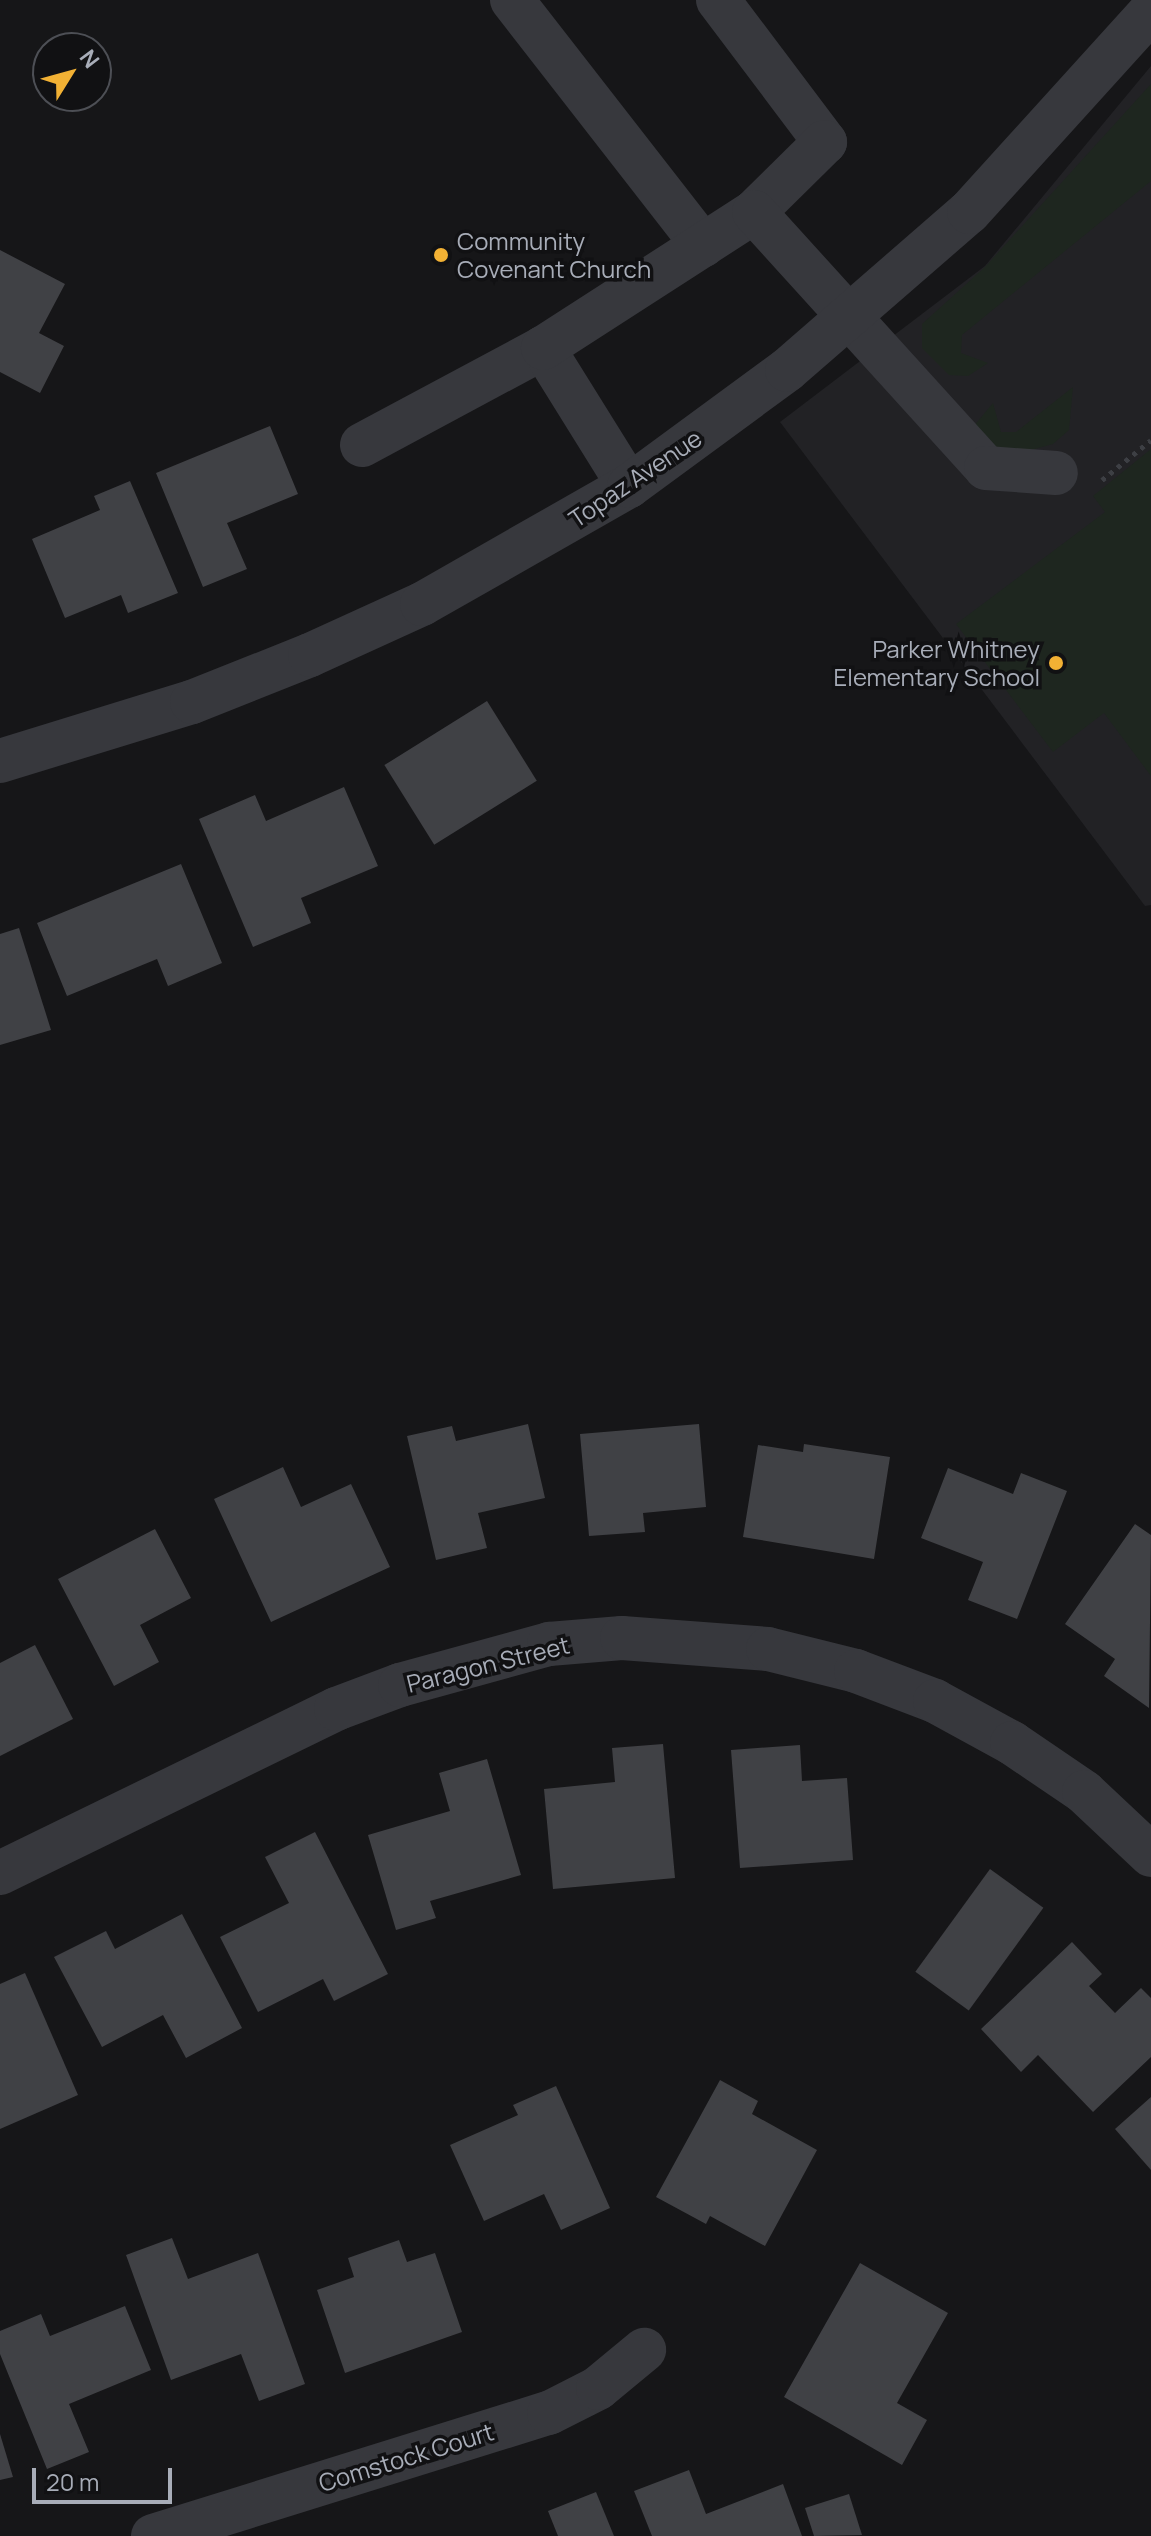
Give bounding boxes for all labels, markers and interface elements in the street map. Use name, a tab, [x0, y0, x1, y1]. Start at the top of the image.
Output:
north arrow	[32, 32, 112, 112]
text: N	[73, 43, 106, 74]
place label: Community Covenant Church	[457, 227, 651, 283]
marker: Community Covenant Church	[432, 246, 450, 264]
street label: Topaz Avenue	[563, 423, 707, 533]
place label: Parker Whitney Elementary School	[834, 635, 1040, 691]
marker: Parker Whitney Elementary School	[1047, 654, 1065, 672]
street label: Paragon Street	[404, 1630, 572, 1698]
street label: Comstock Court	[315, 2417, 497, 2497]
scale bar	[36, 2452, 176, 2502]
text: 20 m	[46, 2465, 99, 2498]

